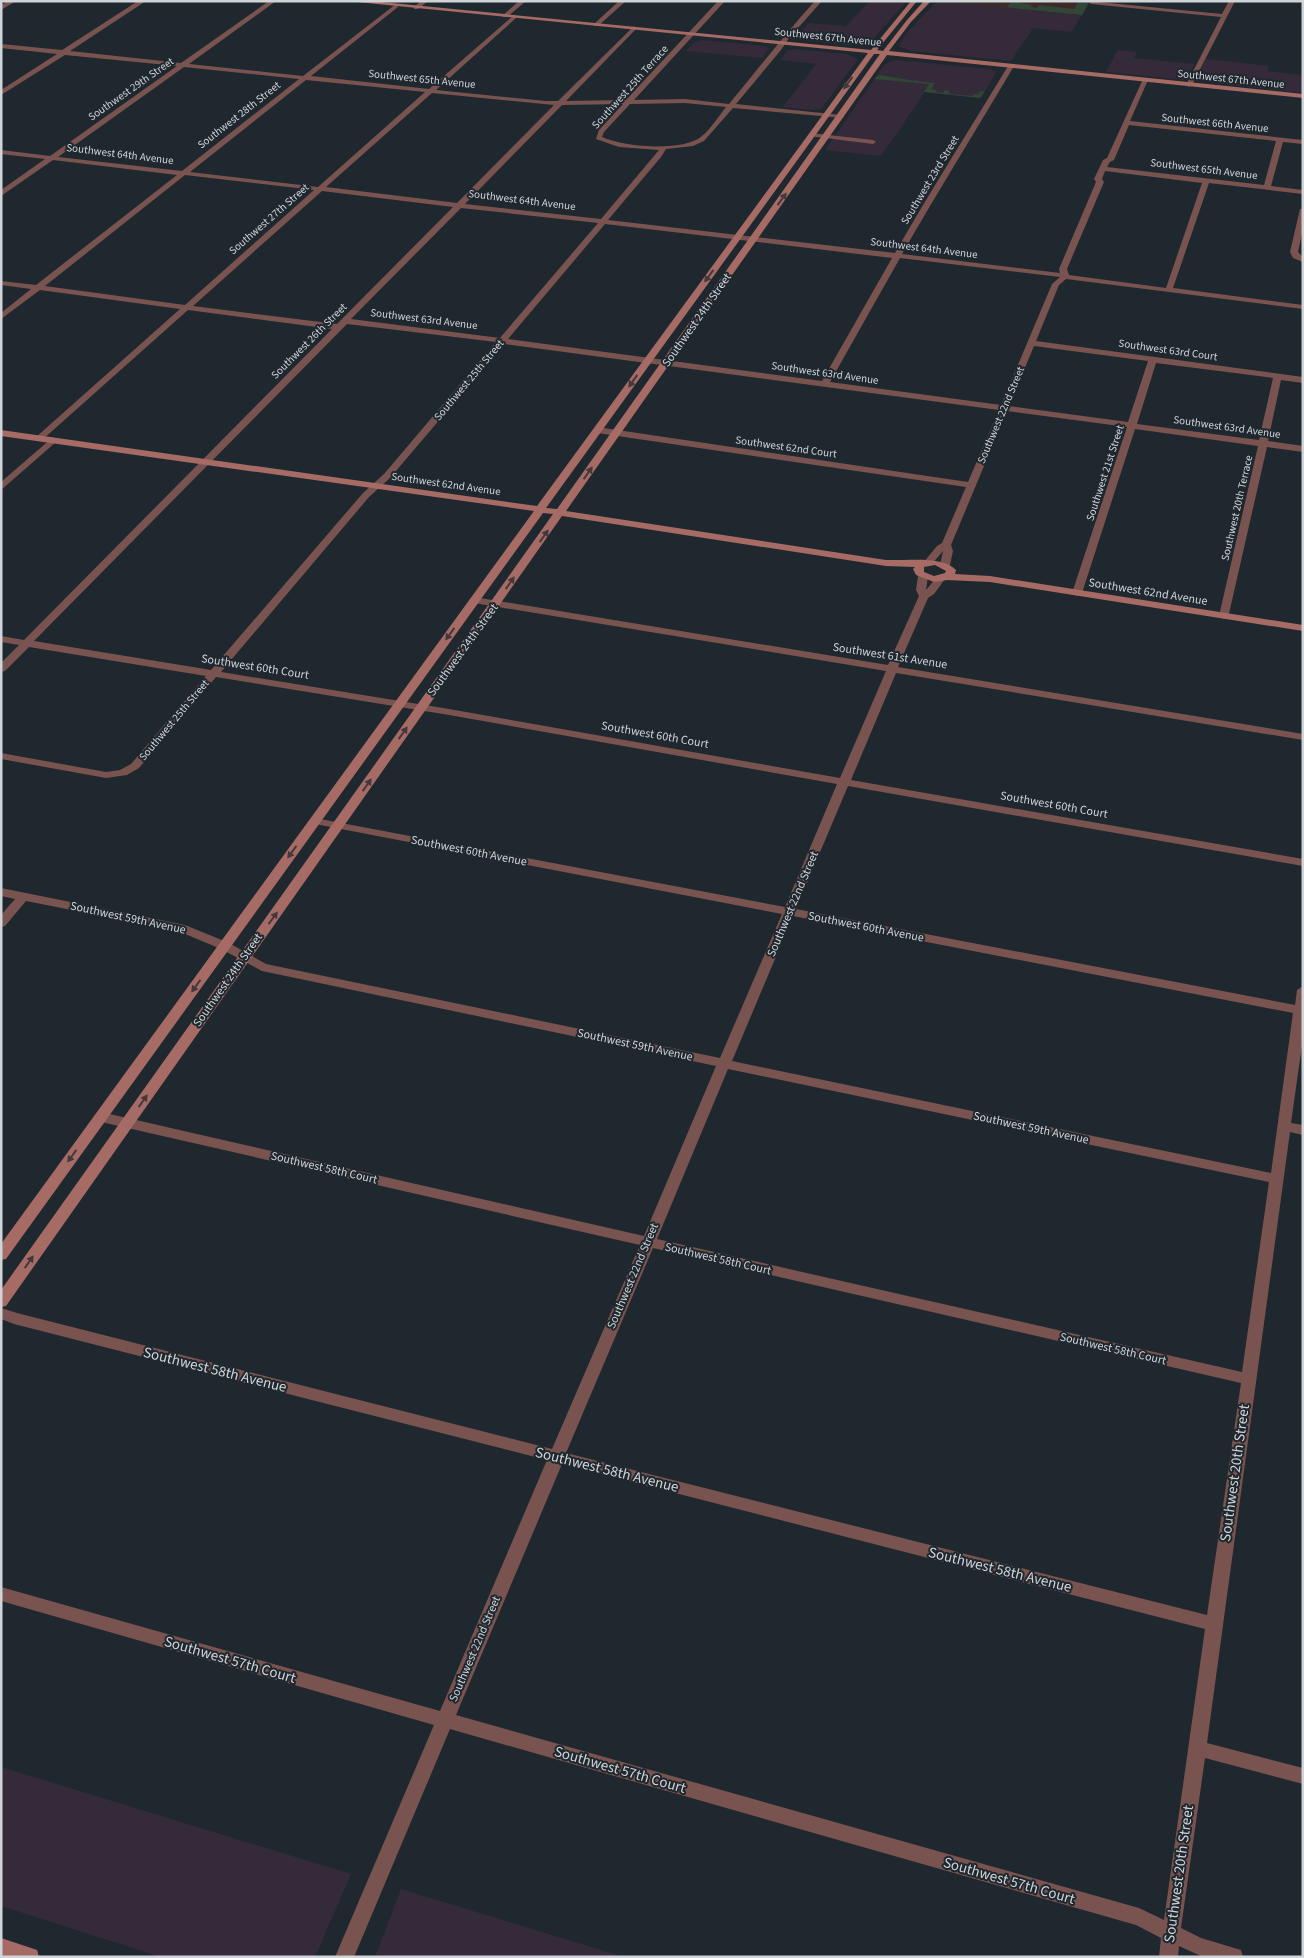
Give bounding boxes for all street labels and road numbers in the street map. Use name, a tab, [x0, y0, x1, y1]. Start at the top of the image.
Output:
street label: Southwest 67th Avenue	[774, 24, 883, 50]
street label: Southwest 25th Terrace	[588, 42, 672, 132]
street label: Southwest 29th Street	[85, 54, 177, 124]
street label: Southwest 65th Avenue	[368, 66, 477, 92]
street label: Southwest 67th Avenue	[1177, 66, 1286, 92]
street label: Southwest 28th Street	[194, 78, 284, 152]
street label: Southwest 66th Avenue	[1161, 110, 1270, 136]
street label: Southwest 23rd Street	[897, 132, 963, 227]
street label: Southwest 64th Avenue	[66, 140, 175, 168]
street label: Southwest 65th Avenue	[1150, 155, 1259, 183]
street label: Southwest 27th Street	[226, 180, 312, 258]
street label: Southwest 64th Avenue	[468, 186, 577, 214]
street label: Southwest 64th Avenue	[870, 234, 979, 262]
street label: Southwest 24th Street	[658, 270, 736, 370]
street label: Southwest 26th Street	[268, 300, 350, 382]
street label: Southwest 63rd Avenue	[369, 305, 479, 333]
street label: Southwest 25th Street	[431, 336, 508, 424]
street label: Southwest 63rd Court	[1118, 336, 1219, 364]
street label: Southwest 63rd Avenue	[770, 358, 880, 388]
street label: Southwest 22nd Street	[974, 364, 1028, 466]
street label: Southwest 63rd Avenue	[1172, 412, 1282, 442]
street label: Southwest 21st Street	[1082, 423, 1128, 523]
street label: Southwest 62nd Court	[734, 432, 838, 462]
street label: Southwest 20th Terrace	[1218, 453, 1257, 562]
street label: Southwest 62nd Avenue	[390, 469, 502, 499]
street label: Southwest 62nd Avenue	[1087, 574, 1209, 610]
street label: Southwest 24th Street	[424, 600, 502, 700]
street label: Southwest 61st Avenue	[831, 639, 949, 673]
street label: Southwest 60th Court	[200, 650, 310, 684]
street label: Southwest 25th Street	[136, 676, 213, 764]
street label: Southwest 60th Court	[600, 717, 710, 753]
street label: Southwest 60th Court	[999, 787, 1109, 823]
street label: Southwest 60th Avenue	[410, 831, 528, 871]
street label: Southwest 22nd Street	[763, 848, 823, 960]
street label: Southwest 59th Avenue	[69, 897, 187, 939]
street label: Southwest 60th Avenue	[807, 907, 925, 947]
street label: Southwest 24th Street	[189, 930, 267, 1030]
street label: Southwest 59th Avenue	[576, 1024, 694, 1066]
street label: Southwest 59th Avenue	[972, 1107, 1090, 1149]
street label: Southwest 58th Court	[269, 1147, 379, 1189]
street label: Southwest 22nd Street	[603, 1220, 663, 1332]
street label: Southwest 58th Court	[663, 1238, 773, 1280]
street label: Southwest 58th Court	[1058, 1328, 1168, 1370]
street label: Southwest 58th Avenue	[141, 1342, 289, 1398]
street label: Southwest 20th Street	[1215, 1403, 1255, 1543]
street label: Southwest 58th Avenue	[533, 1442, 681, 1498]
street label: Southwest 58th Avenue	[926, 1542, 1074, 1598]
street label: Southwest 22nd Street	[445, 1593, 505, 1705]
street label: Southwest 57th Court	[162, 1631, 298, 1689]
street label: Southwest 57th Court	[552, 1741, 688, 1799]
street label: Southwest 20th Street	[1159, 1804, 1199, 1944]
street label: Southwest 57th Court	[941, 1852, 1077, 1910]

